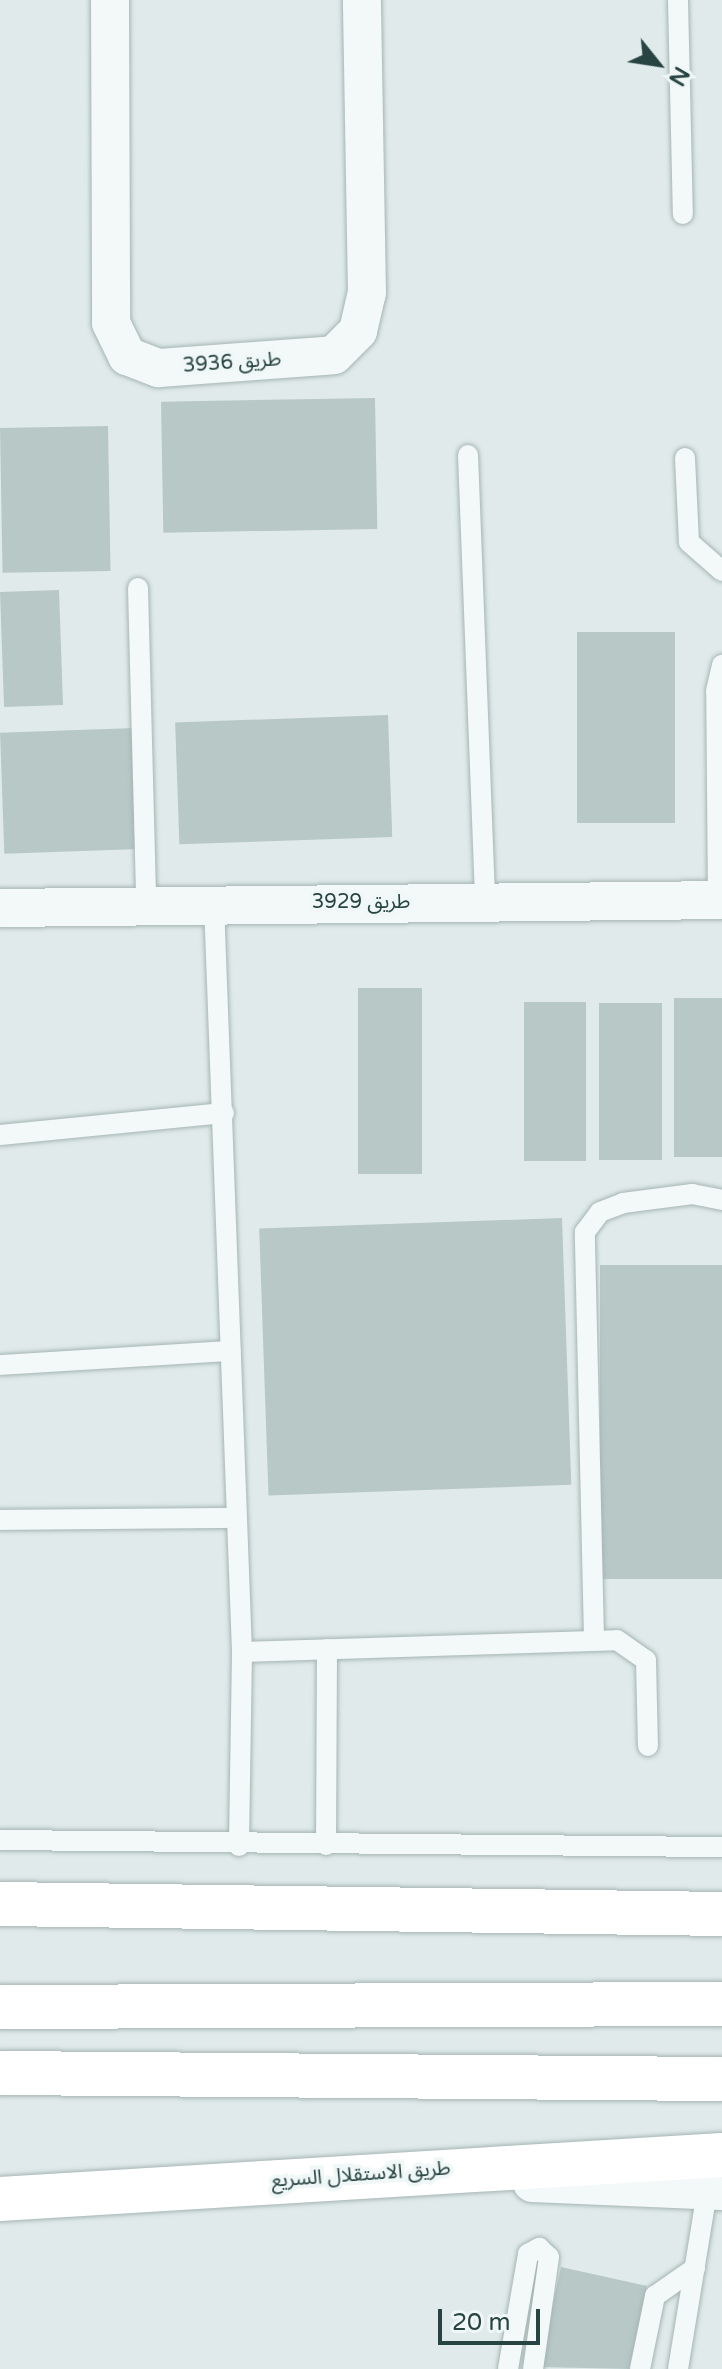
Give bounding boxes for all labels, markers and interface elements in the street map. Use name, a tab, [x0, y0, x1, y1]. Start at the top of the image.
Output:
north arrow	[618, 24, 698, 104]
text: N	[663, 62, 694, 90]
street label: طريق 3936	[182, 348, 282, 378]
street label: طريق 3929	[312, 890, 410, 914]
street label: طريق الاستقلال السريع	[271, 2157, 451, 2193]
scale bar	[442, 2293, 544, 2343]
text: 20 m	[452, 2308, 510, 2337]

